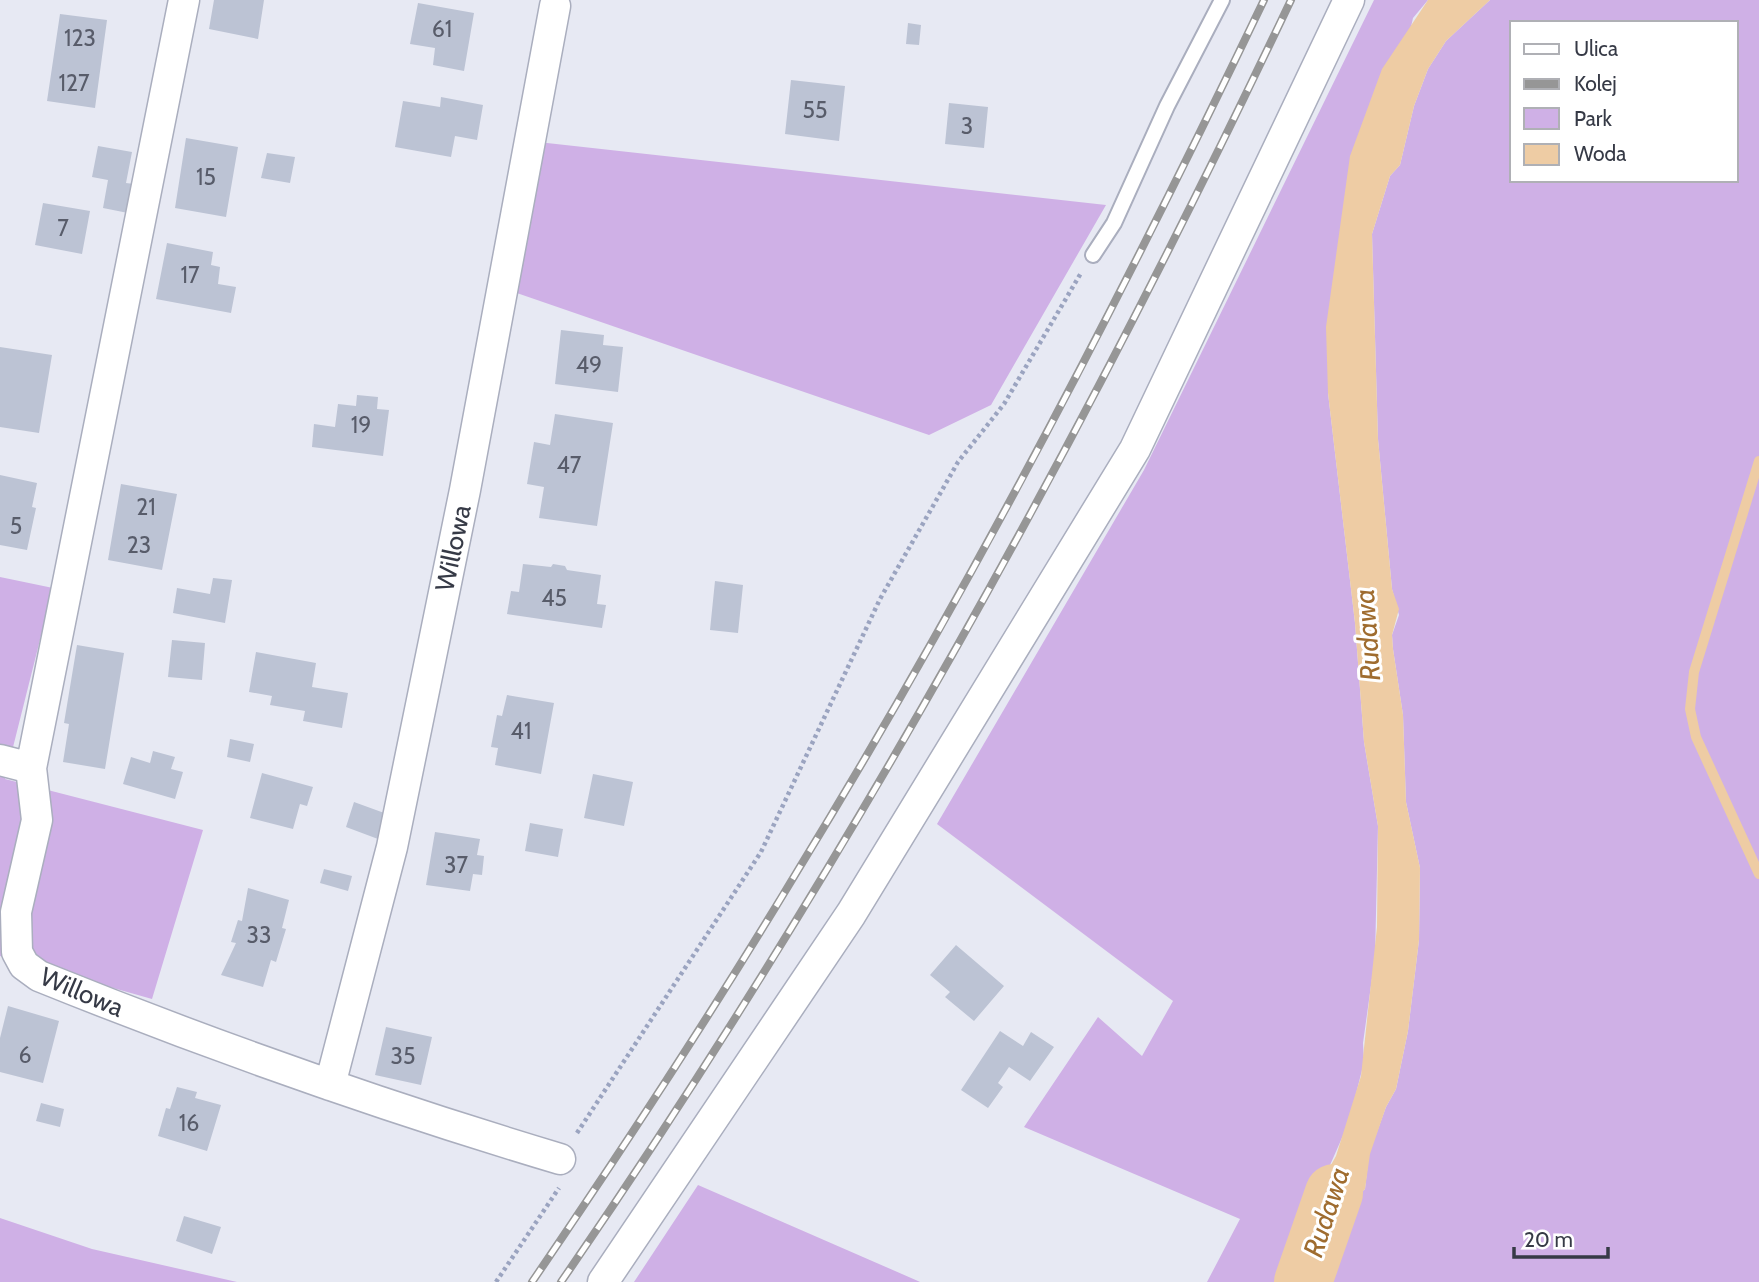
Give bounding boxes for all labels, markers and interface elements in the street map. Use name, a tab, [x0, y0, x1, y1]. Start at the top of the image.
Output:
house number: 61	[432, 15, 452, 43]
legend	[1510, 21, 1738, 182]
house number: 123	[64, 24, 96, 52]
text: Ulica	[1574, 36, 1618, 61]
house number: 127	[58, 69, 90, 97]
text: Kolej	[1574, 71, 1617, 97]
house number: 55	[803, 96, 827, 124]
text: Park	[1574, 106, 1612, 131]
house number: 3	[961, 112, 973, 140]
text: Woda	[1574, 141, 1626, 166]
house number: 15	[196, 163, 216, 191]
house number: 7	[57, 214, 69, 242]
house number: 17	[180, 261, 200, 289]
house number: 49	[576, 351, 602, 379]
house number: 19	[351, 411, 371, 439]
house number: 47	[557, 451, 582, 479]
house number: 21	[136, 493, 156, 521]
street label: Willowa	[428, 501, 478, 594]
house number: 5	[10, 512, 22, 540]
house number: 23	[127, 531, 151, 559]
house number: 45	[541, 584, 567, 612]
water label: Rudawa	[1347, 588, 1387, 682]
house number: 41	[511, 717, 531, 745]
house number: 37	[444, 851, 468, 879]
house number: 33	[247, 921, 271, 949]
street label: Willowa	[35, 960, 129, 1024]
house number: 6	[18, 1041, 32, 1069]
house number: 35	[391, 1042, 415, 1070]
house number: 16	[179, 1109, 199, 1137]
water label: Rudawa	[1296, 1163, 1356, 1261]
scale bar	[1514, 1216, 1608, 1260]
text: 20 m	[1524, 1227, 1573, 1252]

